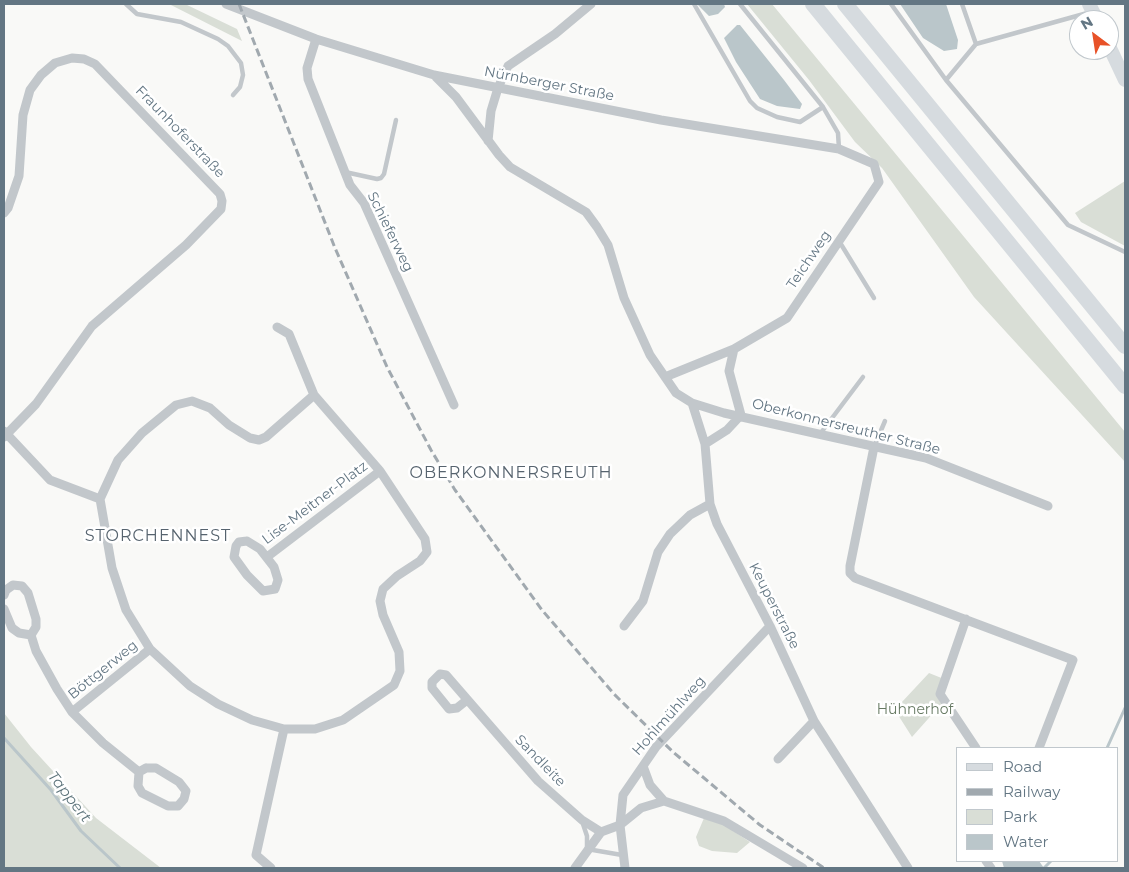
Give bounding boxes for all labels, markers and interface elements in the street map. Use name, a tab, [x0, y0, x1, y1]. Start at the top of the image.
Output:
north arrow	[1069, 10, 1119, 60]
text: N	[1077, 12, 1096, 34]
street label: Nürnberger Straße	[483, 63, 615, 105]
street label: Fraunhoferstraße	[132, 82, 228, 182]
street label: Schieferweg	[363, 189, 417, 275]
street label: Teichweg	[783, 228, 835, 292]
street label: Oberkonnersreuther Straße	[750, 395, 942, 459]
street label: Lise-Meitner-Platz	[259, 458, 371, 548]
district label: OBERKONNERSREUTH	[408, 463, 614, 483]
district label: STORCHENNEST	[83, 526, 233, 546]
street label: Keuperstraße	[745, 560, 803, 652]
street label: Böttgerweg	[65, 637, 141, 703]
street label: Hohlmühlweg	[629, 673, 709, 759]
park label: Hühnerhof	[877, 702, 953, 718]
street label: Sandleite	[511, 732, 569, 790]
legend	[956, 747, 1119, 862]
text: Road	[1003, 757, 1042, 776]
water label: Tappert	[44, 768, 94, 826]
text: Railway	[1003, 782, 1060, 801]
text: Park	[1003, 807, 1037, 826]
text: Water	[1003, 832, 1049, 851]

